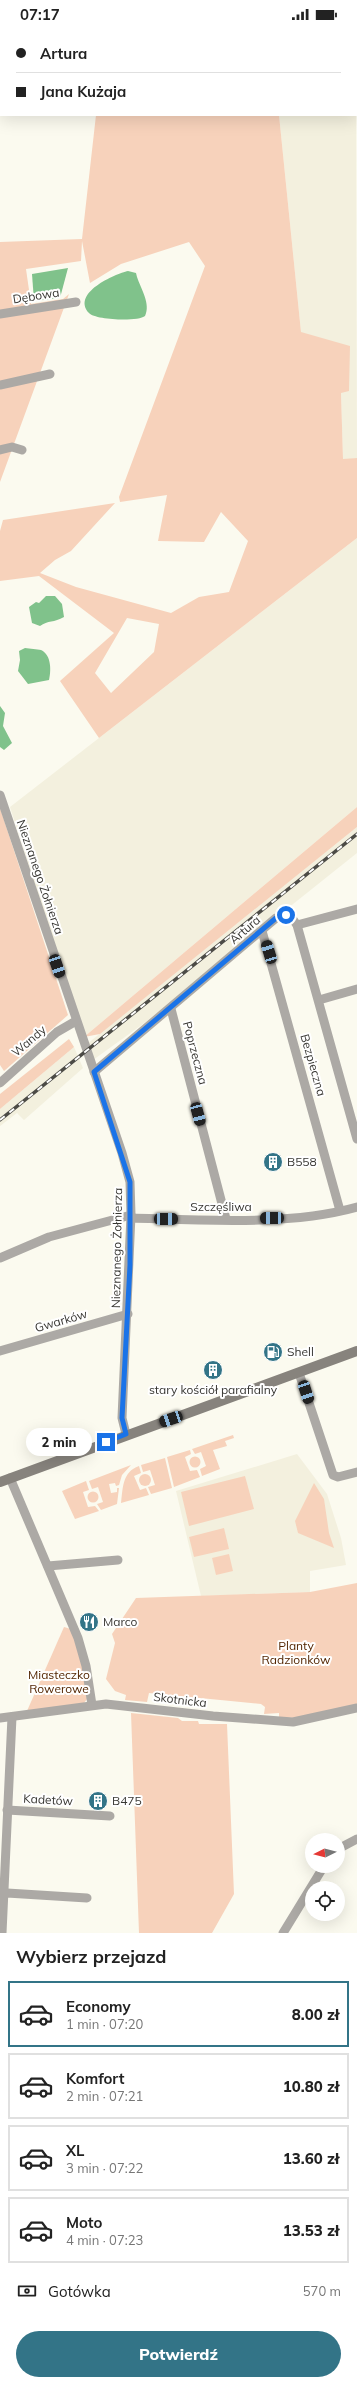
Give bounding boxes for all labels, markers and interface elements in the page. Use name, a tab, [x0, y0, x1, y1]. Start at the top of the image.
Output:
text: 07:17	[20, 5, 60, 24]
text: Artura	[40, 44, 87, 63]
text: Jana Kużaja	[40, 82, 126, 101]
street label: Dębowa	[12, 284, 60, 307]
street label: Nieznanego Żołnierza	[14, 817, 67, 936]
route start	[277, 906, 295, 924]
street label: Artura	[226, 912, 263, 947]
car	[260, 939, 278, 965]
car	[47, 953, 67, 979]
street label: Poprzeczna	[180, 1020, 211, 1086]
street label: Wandy	[8, 1021, 49, 1060]
street label: Bezpieczna	[297, 1032, 329, 1098]
car	[189, 1101, 207, 1127]
building icon: B558	[262, 1151, 284, 1173]
place label: B558	[287, 1154, 317, 1169]
street label: Nieznanego Żołnierza	[108, 1188, 125, 1308]
street label: Szczęśliwa	[190, 1199, 252, 1214]
car	[260, 1212, 284, 1224]
car	[154, 1213, 178, 1225]
street label: Gwarków	[33, 1306, 89, 1335]
fuel station icon: Shell	[262, 1341, 284, 1363]
place label: Shell	[287, 1344, 314, 1359]
building icon: stary kościół parafialny	[202, 1359, 224, 1381]
car	[297, 1379, 315, 1405]
place label: stary kościół parafialny	[149, 1382, 278, 1397]
car	[158, 1409, 184, 1429]
callout: 2 min	[26, 1428, 92, 1456]
route end	[97, 1433, 115, 1451]
text: 2 min	[42, 1434, 76, 1450]
restaurant icon: Marco	[78, 1611, 100, 1633]
place label: Marco	[103, 1614, 138, 1629]
park label: Planty Radzionków	[262, 1638, 331, 1667]
park label: Miasteczko Rowerowe	[28, 1667, 90, 1696]
street label: Skotnicka	[153, 1689, 208, 1710]
building icon: B475	[87, 1790, 109, 1812]
street label: Kadetów	[23, 1791, 74, 1808]
place label: B475	[112, 1793, 142, 1808]
north arrow	[305, 1833, 345, 1873]
map controls	[305, 1833, 345, 1921]
button: locate	[305, 1881, 345, 1921]
text: Wybierz przejazd	[16, 1945, 166, 1968]
icon: car	[18, 1996, 54, 2032]
text: Economy	[66, 1997, 131, 2016]
text: 8.00 zł	[292, 2005, 339, 2024]
text: 1 min · 07:20	[66, 2016, 143, 2032]
icon: car	[18, 2068, 54, 2104]
text: Komfort	[66, 2069, 124, 2088]
text: 10.80 zł	[283, 2077, 339, 2096]
text: 2 min · 07:21	[66, 2088, 143, 2104]
icon: car	[18, 2140, 54, 2176]
text: XL	[66, 2141, 84, 2160]
text: 13.60 zł	[283, 2149, 339, 2168]
text: 3 min · 07:22	[66, 2160, 143, 2176]
icon: car	[18, 2212, 54, 2248]
text: Moto	[66, 2213, 102, 2232]
text: 13.53 zł	[283, 2221, 339, 2240]
text: 4 min · 07:23	[66, 2232, 143, 2248]
icon: cash	[16, 2280, 38, 2302]
text: Gotówka	[48, 2282, 111, 2301]
text: 570 m	[303, 2283, 341, 2299]
button: Potwierdź	[16, 2331, 341, 2377]

